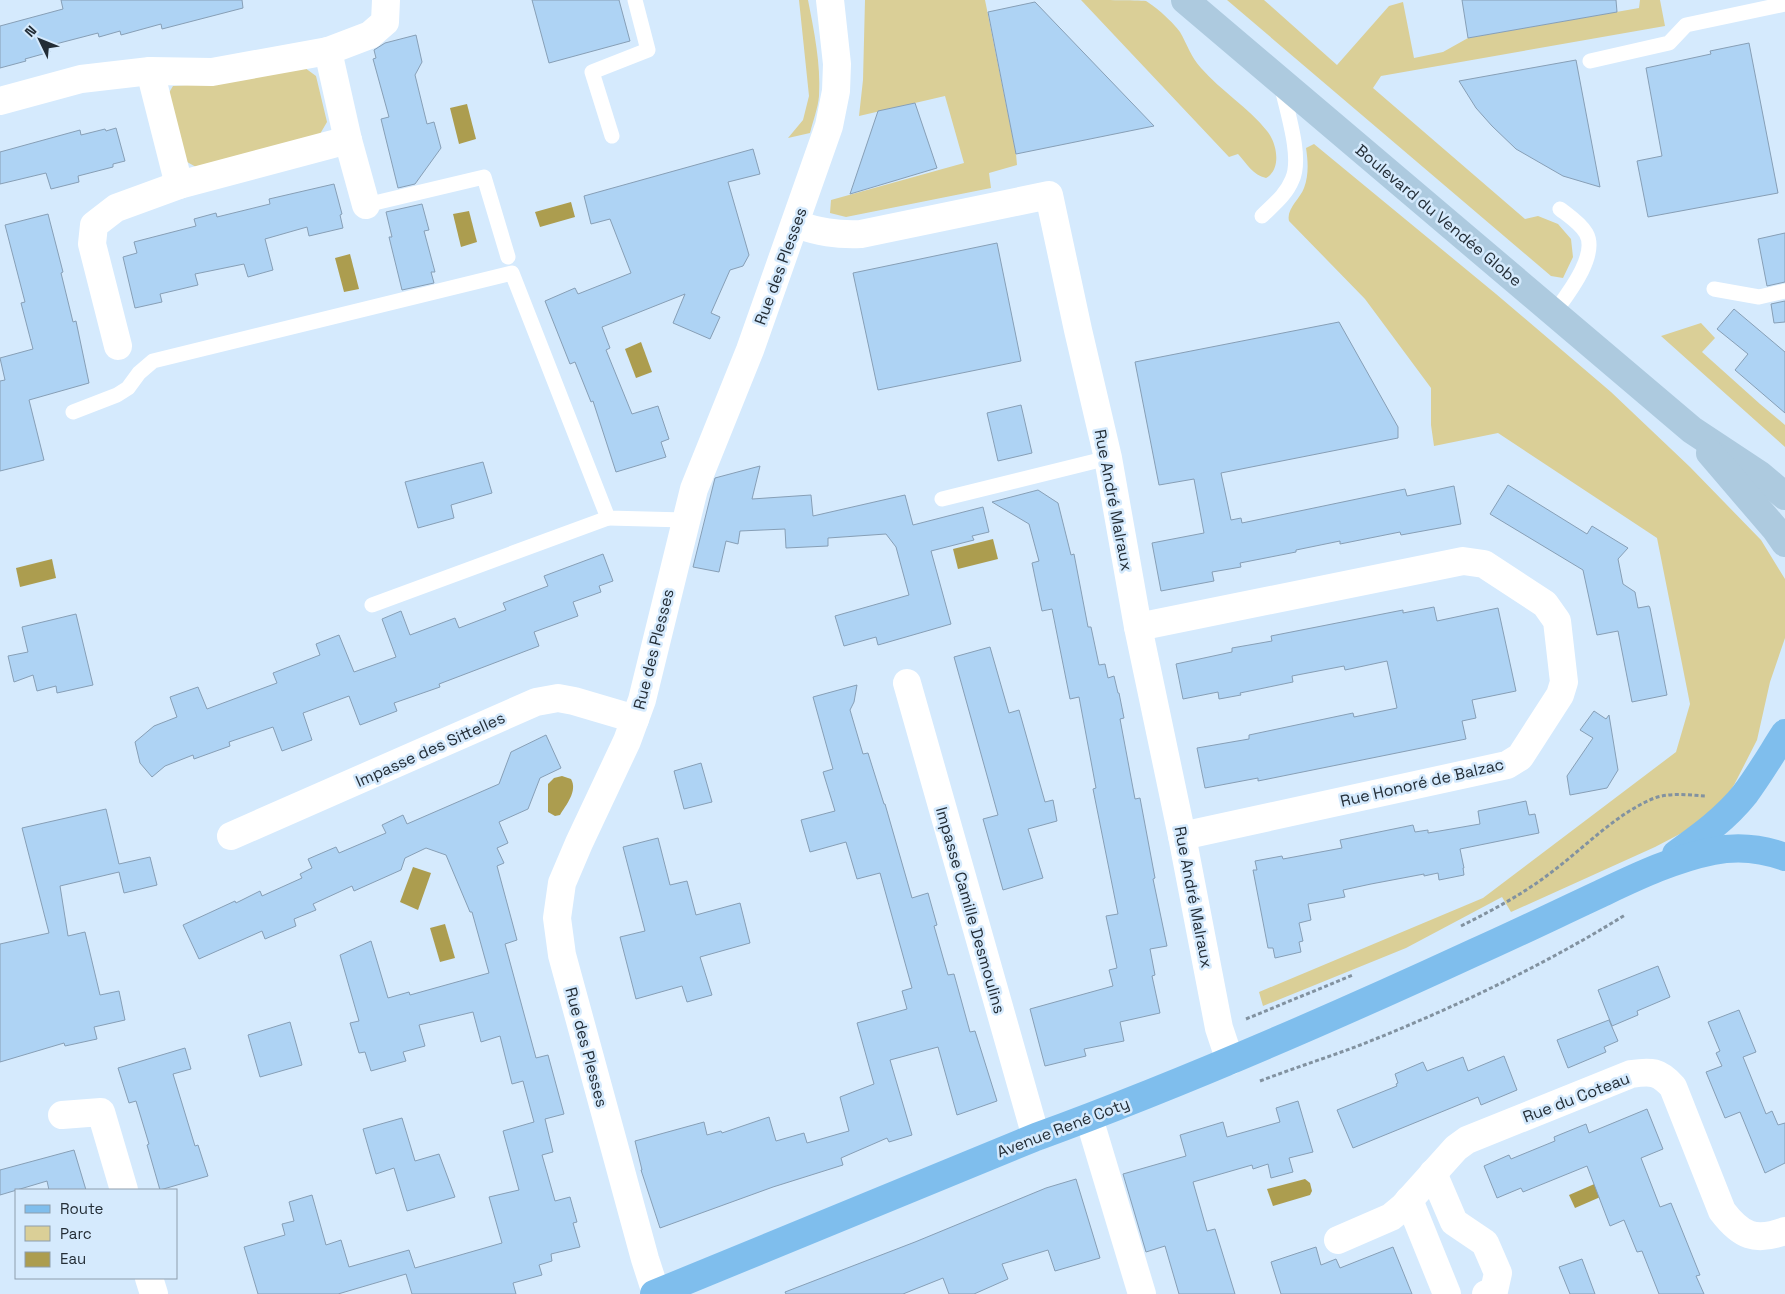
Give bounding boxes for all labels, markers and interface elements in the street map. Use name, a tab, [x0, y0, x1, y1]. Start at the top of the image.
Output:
north arrow	[15, 15, 65, 65]
text: N	[21, 22, 40, 41]
street label: Boulevard du Vendée Globe	[1351, 139, 1526, 291]
street label: Rue des Plesses	[749, 205, 811, 328]
street label: Rue André Malraux	[1089, 428, 1138, 573]
street label: Rue des Plesses	[628, 587, 679, 712]
street label: Impasse des Sittelles	[352, 707, 508, 792]
street label: Rue Honoré de Balzac	[1338, 753, 1506, 812]
street label: Impasse Camille Desmoulins	[931, 804, 1010, 1016]
street label: Rue André Malraux	[1169, 825, 1218, 970]
street label: Rue des Plesses	[560, 985, 613, 1110]
street label: Rue du Coteau	[1520, 1067, 1633, 1127]
street label: Avenue René Coty	[994, 1092, 1133, 1162]
legend	[15, 1189, 178, 1279]
text: Route	[60, 1199, 104, 1218]
text: Parc	[60, 1224, 92, 1243]
text: Eau	[60, 1249, 86, 1268]

